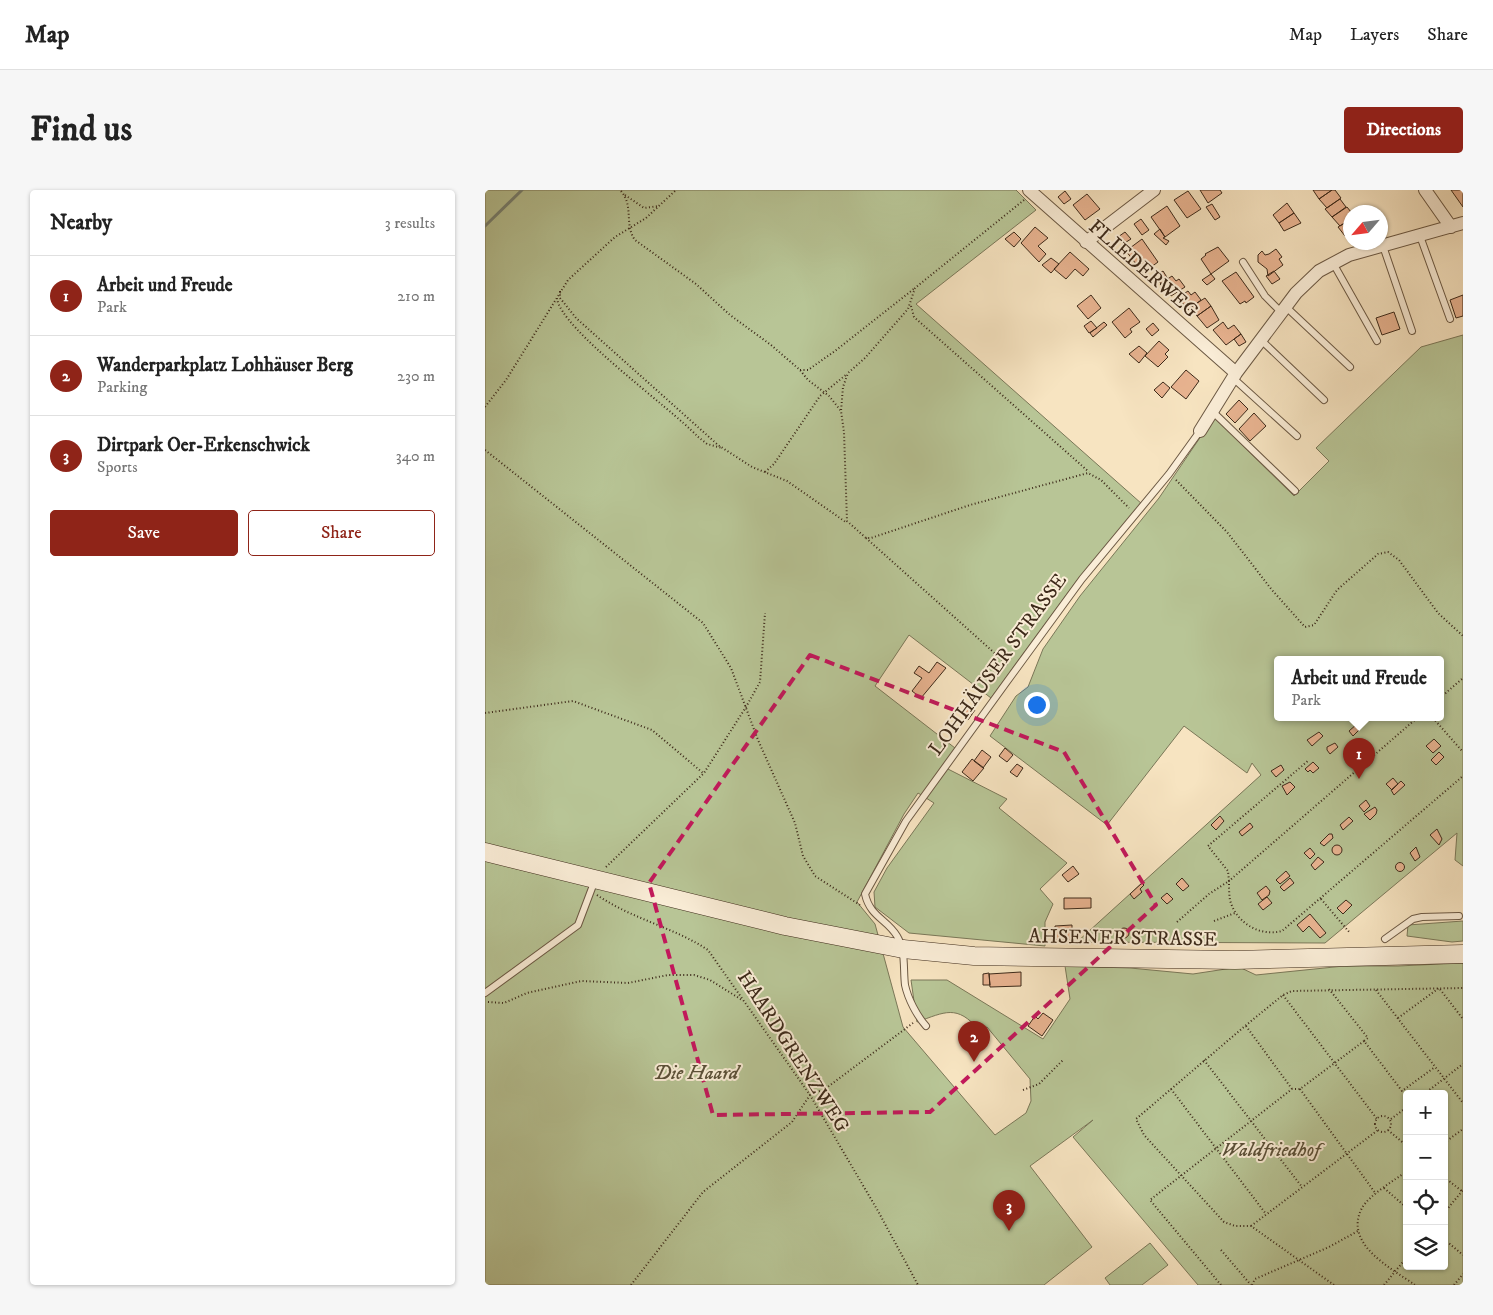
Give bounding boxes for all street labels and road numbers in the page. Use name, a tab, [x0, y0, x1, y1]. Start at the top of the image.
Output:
street label: FLIEDERWEG	[1083, 215, 1203, 324]
street label: LOHHÄUSER STRASSE	[924, 569, 1073, 761]
street label: AHSENER STRASSE	[1028, 924, 1218, 953]
street label: HAARDGRENZWEG	[731, 966, 854, 1137]

